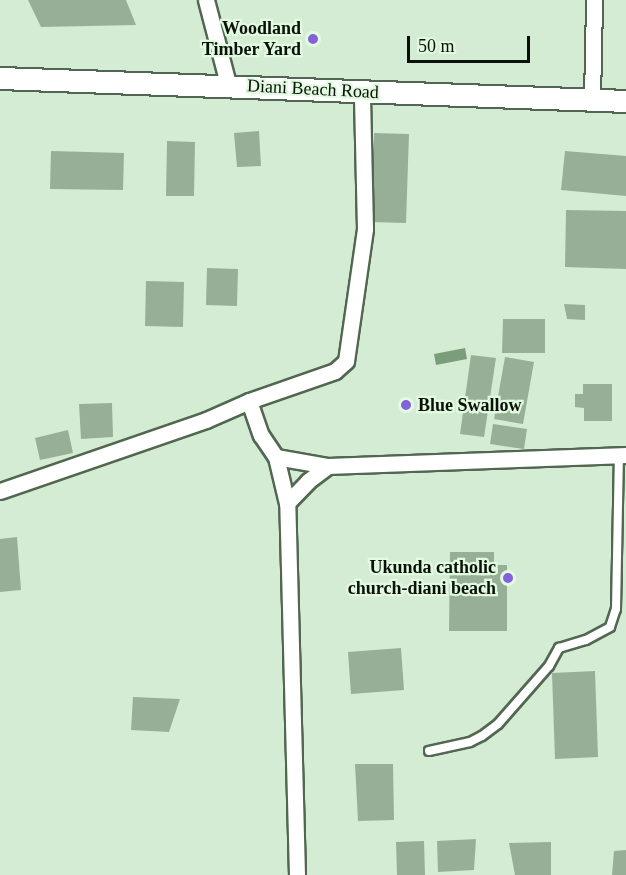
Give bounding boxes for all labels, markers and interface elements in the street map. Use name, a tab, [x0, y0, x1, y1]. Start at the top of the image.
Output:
place label: Woodland Timber Yard	[201, 18, 301, 60]
scale bar	[410, 24, 533, 62]
marker: Woodland Timber Yard	[306, 32, 320, 46]
text: 50 m	[418, 36, 455, 56]
street label: Diani Beach Road	[247, 75, 379, 103]
place label: Blue Swallow	[418, 394, 522, 416]
marker: Blue Swallow	[399, 398, 413, 412]
place label: Ukunda catholic church-diani beach	[348, 557, 496, 600]
marker: Ukunda catholic church-diani beach	[501, 571, 515, 585]

